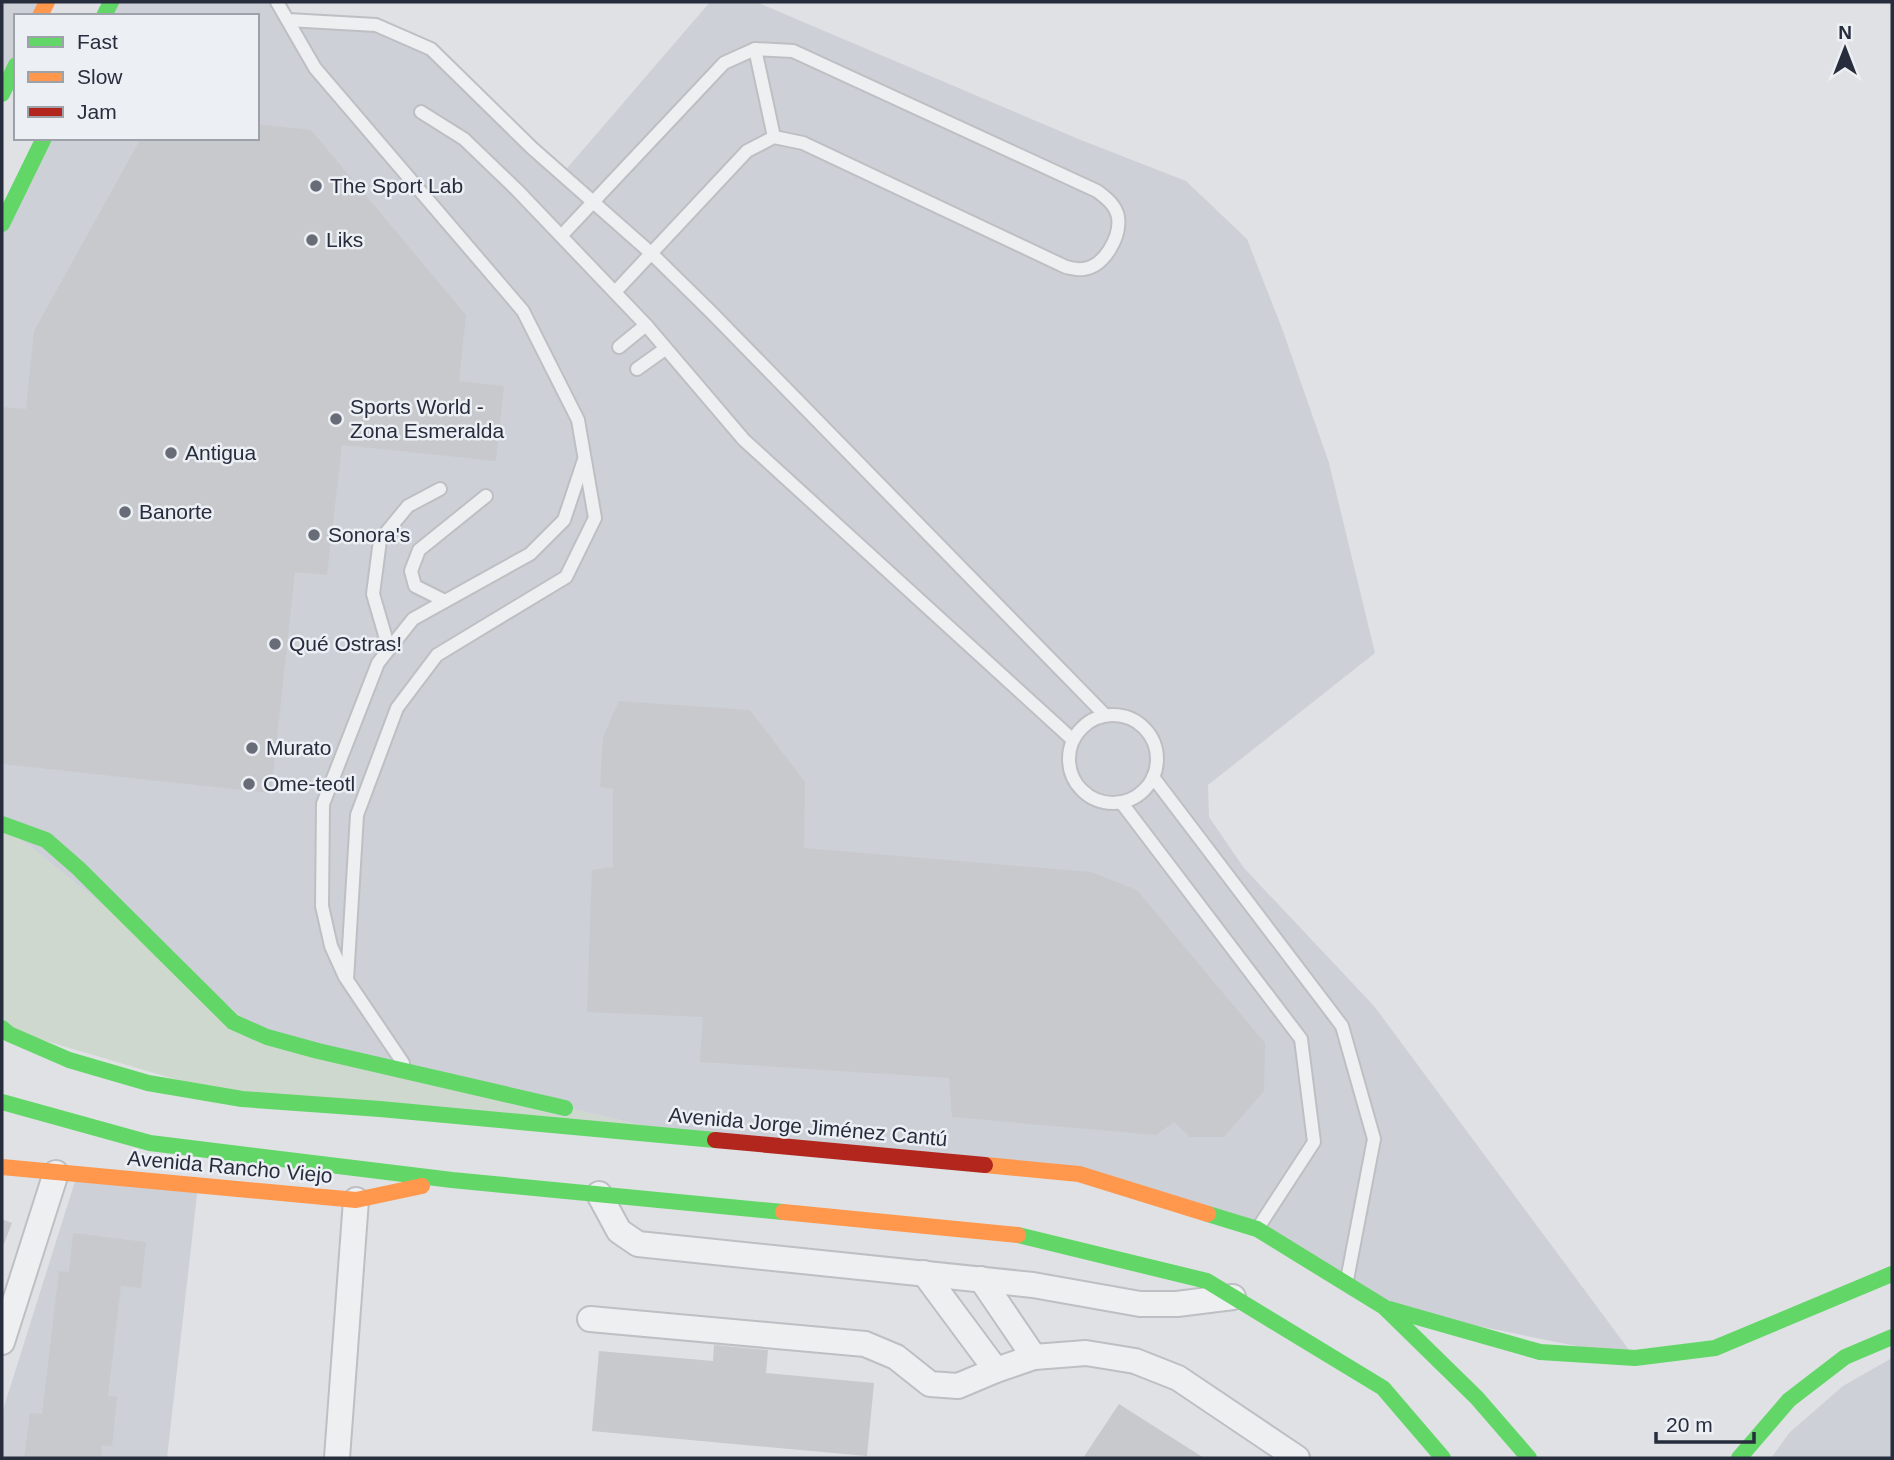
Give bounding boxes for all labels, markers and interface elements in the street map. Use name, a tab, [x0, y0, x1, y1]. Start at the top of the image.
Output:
legend	[14, 14, 259, 140]
north arrow	[1810, 14, 1880, 84]
text: N	[1838, 22, 1852, 43]
text: Fast	[77, 30, 118, 53]
text: Slow	[77, 65, 123, 88]
text: Jam	[77, 100, 117, 123]
place label: The Sport Lab	[330, 174, 463, 197]
marker: The Sport Lab	[308, 178, 324, 194]
place label: Liks	[326, 228, 363, 251]
marker: Liks	[304, 232, 320, 248]
place label: Sports World - Zona Esmeralda	[350, 395, 504, 442]
marker: Sports World - Zona Esmeralda	[328, 411, 344, 427]
place label: Antigua	[185, 441, 257, 464]
marker: Antigua	[163, 445, 179, 461]
place label: Banorte	[139, 500, 213, 523]
marker: Banorte	[117, 504, 133, 520]
place label: Sonora's	[328, 523, 410, 546]
marker: Sonora's	[306, 527, 322, 543]
place label: Qué Ostras!	[289, 632, 402, 655]
marker: Qué Ostras!	[267, 636, 283, 652]
place label: Murato	[266, 736, 331, 759]
marker: Murato	[244, 740, 260, 756]
place label: Ome-teotl	[263, 772, 355, 795]
marker: Ome-teotl	[241, 776, 257, 792]
street label: Avenida Jorge Jiménez Cantú	[668, 1103, 948, 1150]
street label: Avenida Rancho Viejo	[126, 1146, 334, 1187]
scale bar	[1656, 1400, 1754, 1444]
text: 20 m	[1666, 1413, 1713, 1436]

